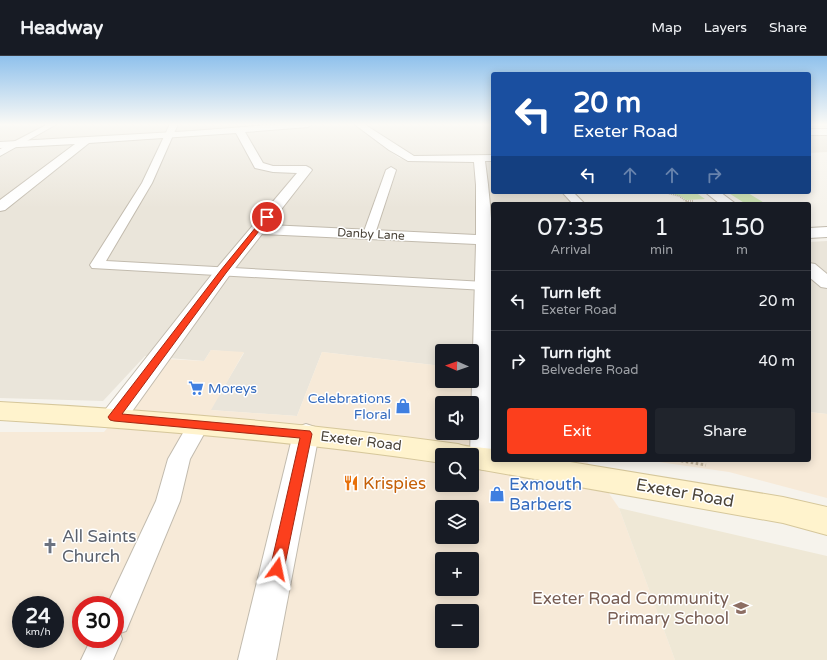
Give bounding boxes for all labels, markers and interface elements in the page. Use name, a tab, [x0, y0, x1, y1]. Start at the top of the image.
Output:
text: Headway	[20, 17, 103, 39]
text: Map	[652, 19, 682, 36]
text: Layers	[704, 19, 747, 36]
text: Share	[769, 19, 807, 36]
text: 20 m	[573, 86, 641, 120]
icon: left	[507, 88, 559, 140]
text: Exeter Road	[573, 120, 678, 142]
icon: left	[577, 164, 599, 186]
icon: ahead	[619, 164, 641, 186]
icon: ahead	[661, 164, 683, 186]
icon: right	[703, 164, 725, 186]
pin	[250, 200, 284, 234]
icon: arrive	[256, 206, 278, 228]
text: 07:35	[537, 213, 604, 242]
text: 1	[654, 213, 669, 242]
text: 150	[719, 213, 765, 242]
street label: Danby Lane	[337, 225, 405, 243]
text: Arrival	[550, 242, 591, 258]
text: min	[650, 242, 673, 258]
text: m	[736, 242, 748, 258]
text: Turn left	[541, 284, 601, 302]
icon: left	[507, 290, 529, 312]
text: 20 m	[758, 292, 795, 310]
text: Exeter Road	[541, 302, 617, 318]
north arrow	[435, 344, 479, 388]
map controls	[435, 344, 479, 648]
text: Turn right	[541, 344, 611, 362]
icon: right	[507, 350, 529, 372]
text: 40 m	[758, 352, 795, 370]
text: Belvedere Road	[541, 362, 638, 378]
supermarket icon: Moreys	[187, 379, 205, 397]
place label: Moreys	[208, 380, 257, 397]
place label: Celebrations Floral	[308, 390, 391, 423]
button: sound	[435, 396, 479, 440]
shop icon: Celebrations Floral	[394, 397, 412, 415]
button: Exit	[507, 408, 647, 454]
button: Share	[655, 408, 795, 454]
street label: Exeter Road	[319, 428, 403, 454]
button: search	[435, 448, 479, 492]
place label: Krispies	[363, 473, 426, 494]
restaurant icon: Krispies	[342, 474, 360, 492]
place label: Exmouth Barbers	[509, 474, 582, 515]
street label: Exeter Road	[634, 474, 736, 512]
shop icon: Exmouth Barbers	[488, 485, 506, 503]
button: layers	[435, 500, 479, 544]
place label: All Saints Church	[62, 526, 137, 567]
church icon: All Saints Church	[41, 537, 59, 555]
position arrow	[256, 548, 298, 590]
button: +	[435, 552, 479, 596]
place label: Exeter Road Community Primary School	[532, 588, 729, 629]
speed limit sign: 30	[72, 596, 124, 648]
school or university icon: Exeter Road Community Primary School	[732, 599, 750, 617]
button: −	[435, 604, 479, 648]
text: 24	[25, 605, 51, 629]
text: km/h	[25, 626, 51, 638]

